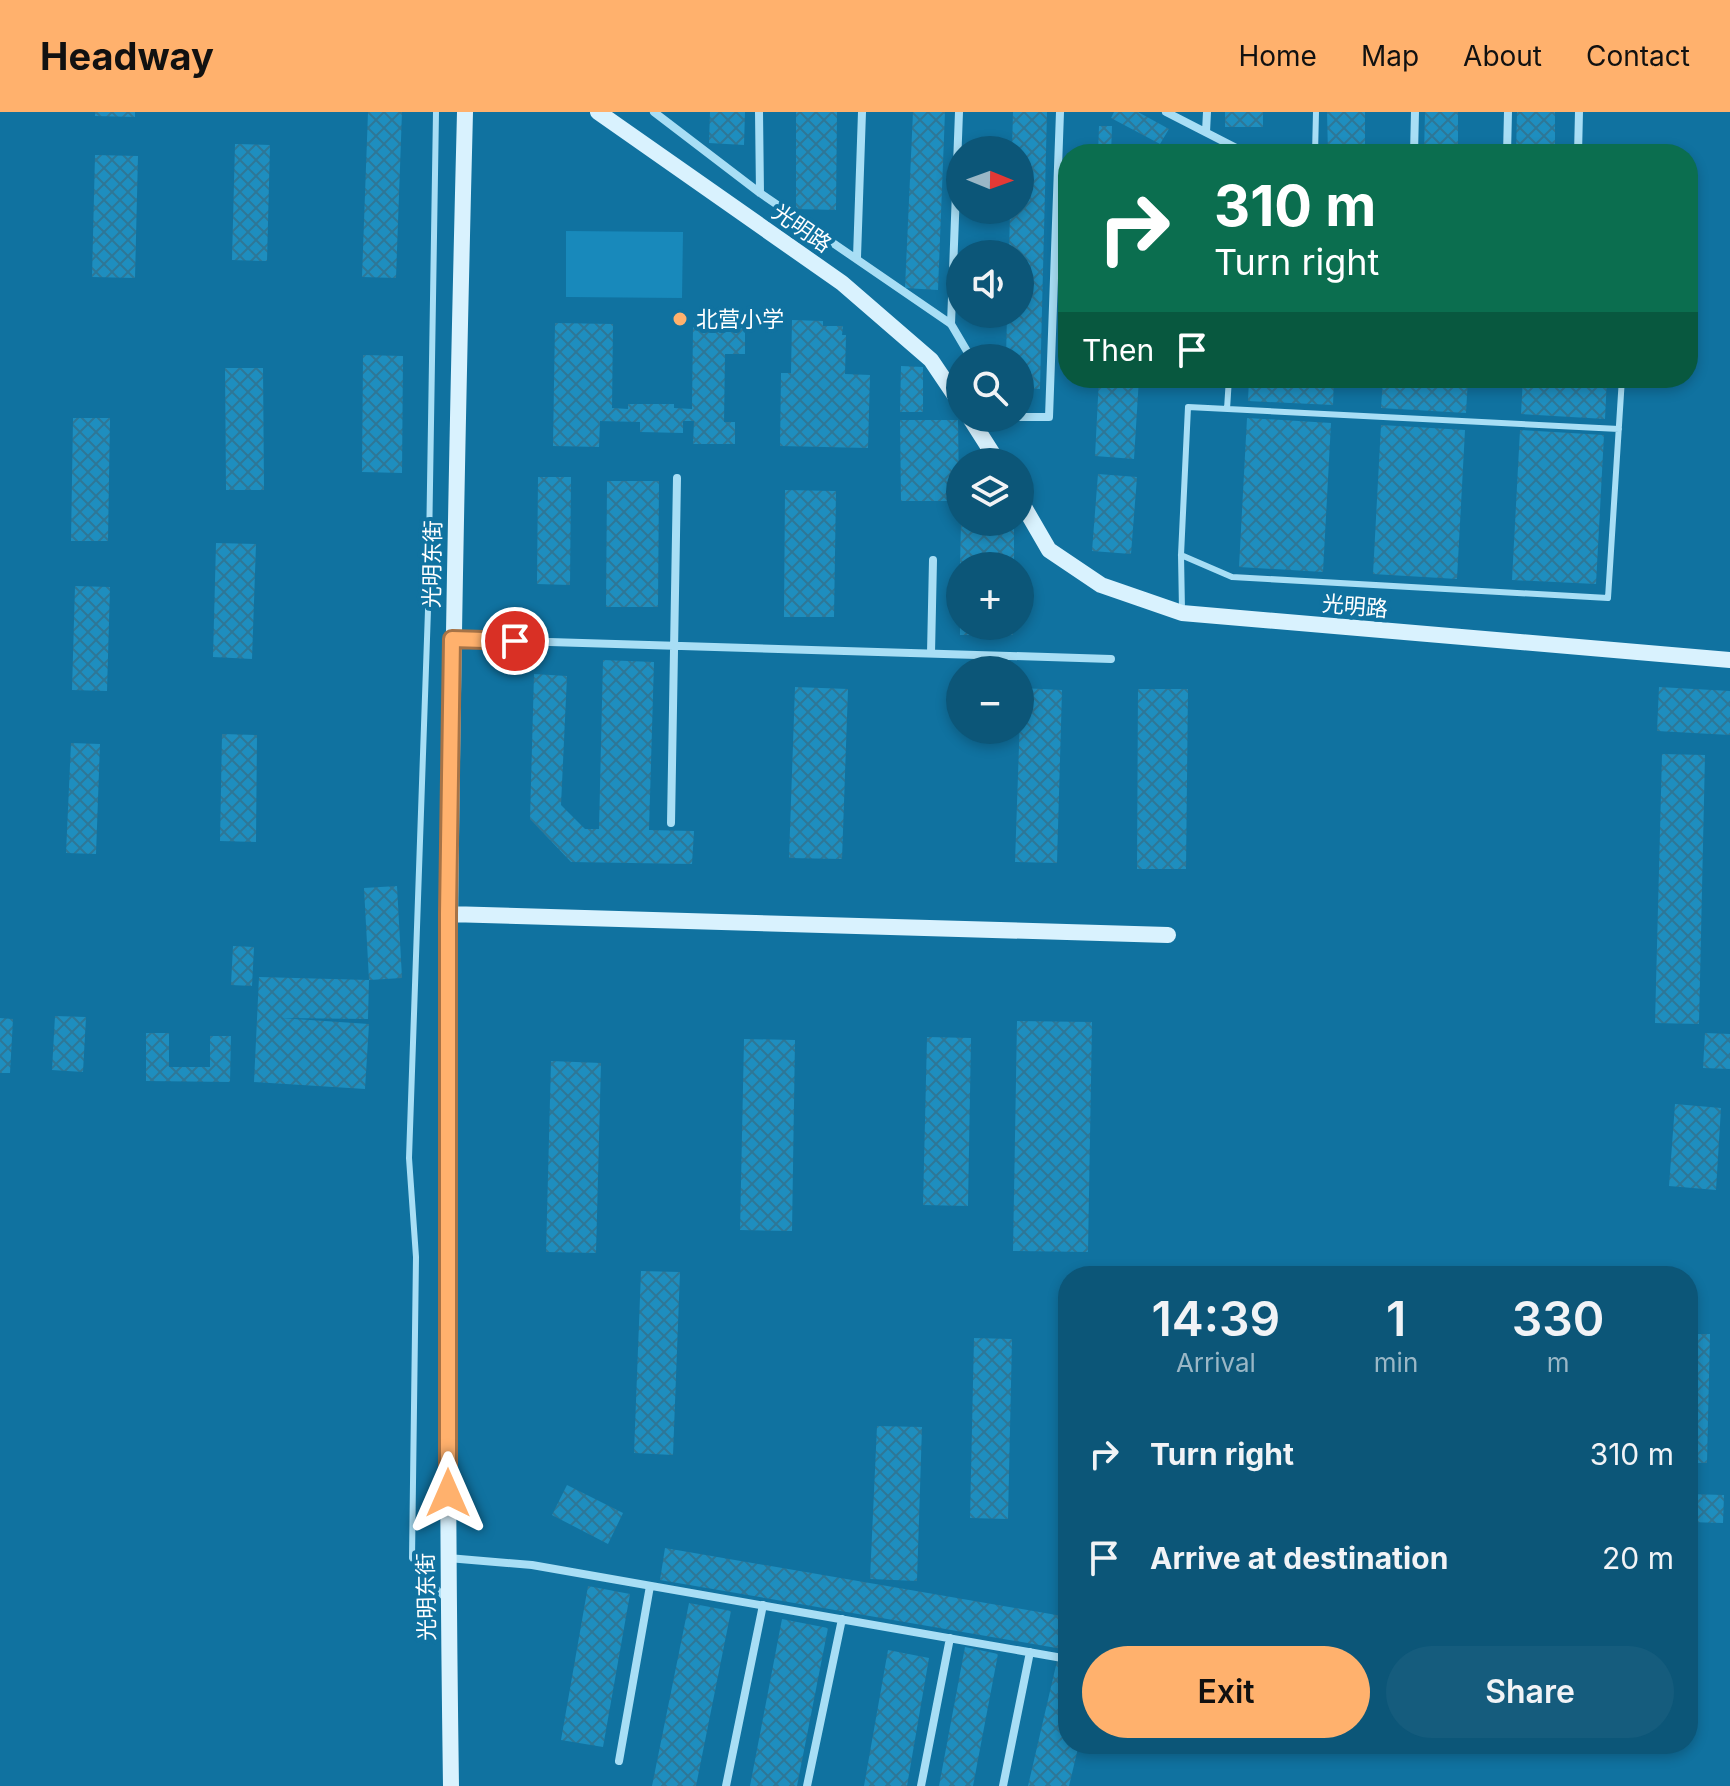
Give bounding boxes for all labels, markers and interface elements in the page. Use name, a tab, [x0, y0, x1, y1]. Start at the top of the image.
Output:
text: Headway	[40, 33, 214, 79]
text: Home	[1238, 39, 1317, 73]
text: Map	[1361, 39, 1419, 73]
text: About	[1463, 39, 1542, 73]
text: Contact	[1586, 39, 1690, 73]
north arrow	[946, 136, 1034, 224]
map controls	[946, 136, 1034, 744]
text: 310 m	[1214, 172, 1376, 240]
icon: right	[1082, 176, 1186, 280]
street label: 光明路	[768, 198, 836, 258]
button: sound	[946, 240, 1034, 328]
text: Turn right	[1214, 240, 1379, 284]
place label: 北营小学	[696, 306, 784, 332]
marker: 北营小学	[671, 310, 689, 328]
icon: arrive	[1170, 328, 1214, 372]
text: Then	[1082, 332, 1154, 368]
button: search	[946, 344, 1034, 432]
button: layers	[946, 448, 1034, 536]
street label: 光明东街	[418, 520, 446, 608]
button: +	[946, 552, 1034, 640]
street label: 光明路	[1321, 590, 1389, 622]
pin	[481, 607, 549, 675]
icon: arrive	[493, 619, 537, 663]
button: −	[946, 656, 1034, 744]
text: 14:39	[1152, 1289, 1280, 1348]
text: 1	[1386, 1289, 1406, 1348]
text: 330	[1512, 1289, 1605, 1348]
text: Arrival	[1176, 1347, 1256, 1378]
text: min	[1374, 1347, 1418, 1378]
text: m	[1547, 1347, 1570, 1378]
icon: right	[1082, 1432, 1126, 1476]
text: Turn right	[1150, 1436, 1294, 1472]
text: 310 m	[1590, 1436, 1674, 1472]
position arrow	[406, 1451, 490, 1535]
icon: arrive	[1082, 1536, 1126, 1580]
text: Arrive at destination	[1150, 1540, 1448, 1576]
text: 20 m	[1602, 1540, 1674, 1576]
street label: 光明东街	[412, 1553, 440, 1641]
button: Exit	[1082, 1646, 1370, 1738]
button: Share	[1386, 1646, 1674, 1738]

